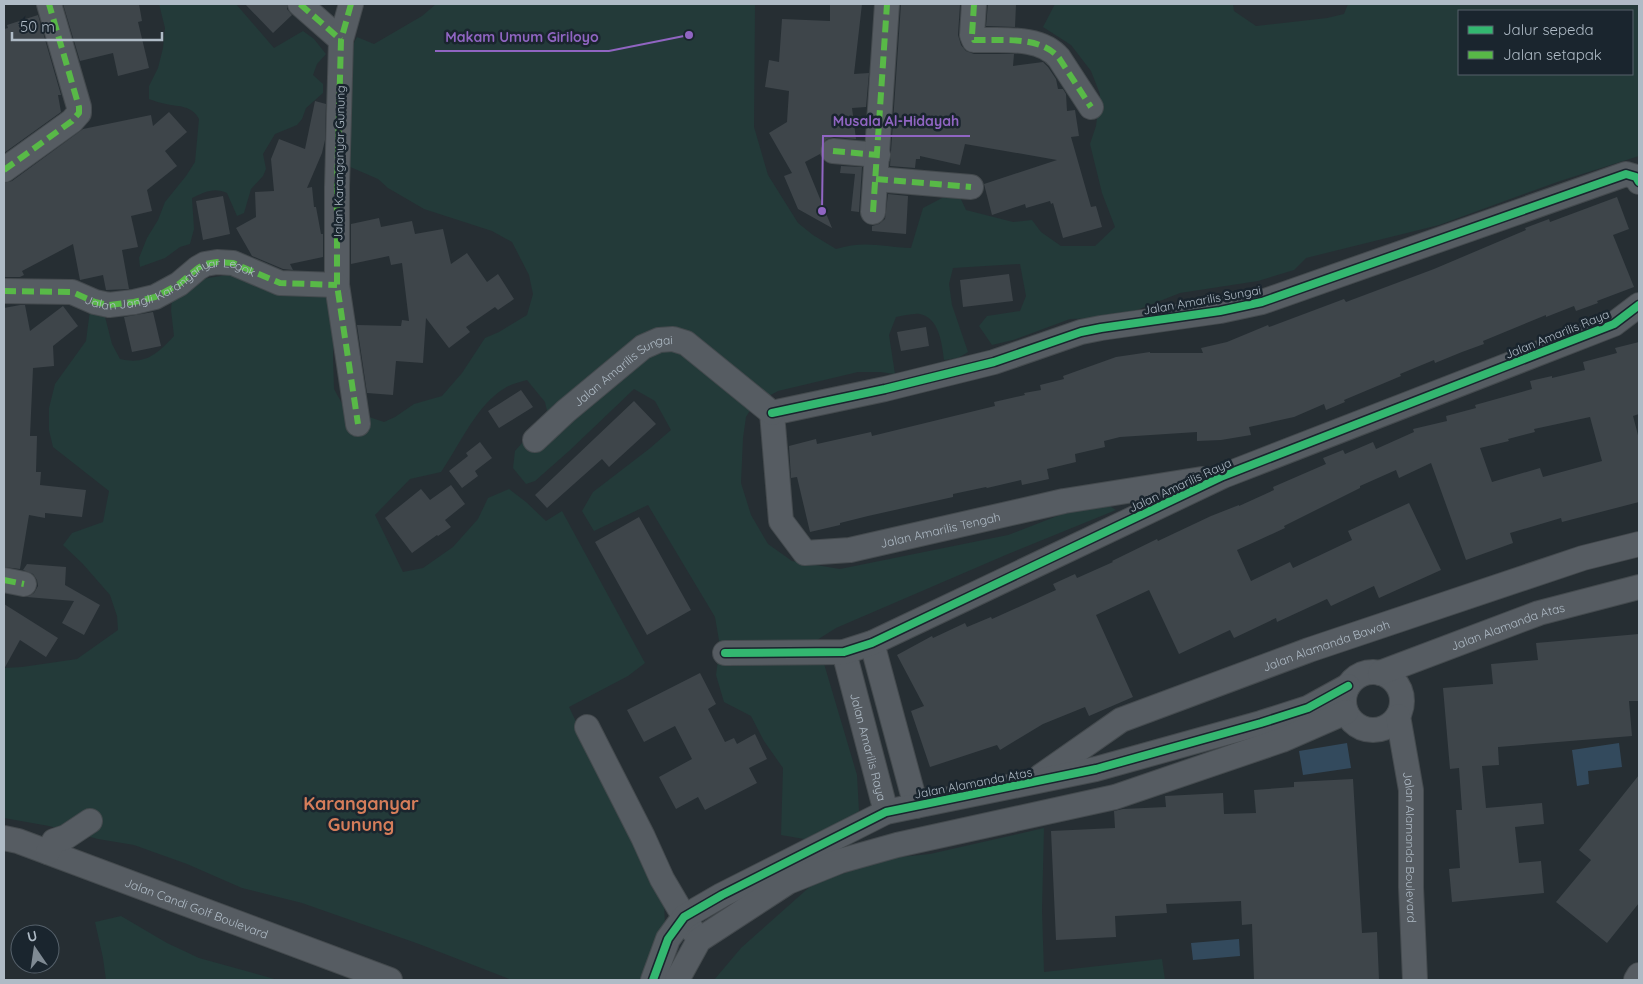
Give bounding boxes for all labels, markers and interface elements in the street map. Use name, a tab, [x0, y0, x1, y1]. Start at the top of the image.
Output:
scale bar	[12, 10, 162, 42]
legend	[1458, 10, 1633, 75]
text: 50 m	[20, 17, 55, 36]
text: Jalur sepeda	[1503, 20, 1594, 39]
callout: Makam Umum Giriloyo	[435, 22, 609, 51]
text: Makam Umum Giriloyo	[445, 28, 599, 46]
text: Jalan setapak	[1503, 45, 1602, 64]
street label: Jalan Karanganyar Gunung	[330, 85, 348, 241]
callout: Musala Al-Hidayah	[823, 107, 970, 136]
text: Musala Al-Hidayah	[833, 112, 959, 130]
street label: Jalan Jangli Karanganyar Legok	[83, 254, 258, 312]
street label: Jalan Amarilis Sungai	[1142, 282, 1262, 318]
street label: Jalan Amarilis Raya	[1503, 306, 1611, 362]
street label: Jalan Amarilis Sungai	[570, 332, 673, 409]
street label: Jalan Amarilis Raya	[1126, 455, 1234, 515]
street label: Jalan Amarilis Tengah	[879, 508, 1002, 550]
street label: Jalan Alamanda Atas	[1448, 599, 1566, 653]
street label: Jalan Alamanda Bawah	[1260, 616, 1391, 674]
street label: Jalan Amarilis Raya	[847, 691, 890, 803]
street label: Jalan Alamanda Atas	[913, 764, 1034, 802]
street label: Jalan Alamanda Boulevard	[1400, 770, 1420, 923]
district label: Karanganyar Gunung	[303, 792, 419, 836]
street label: Jalan Candi Golf Boulevard	[123, 874, 270, 941]
north arrow	[10, 924, 60, 974]
text: U	[25, 926, 39, 946]

